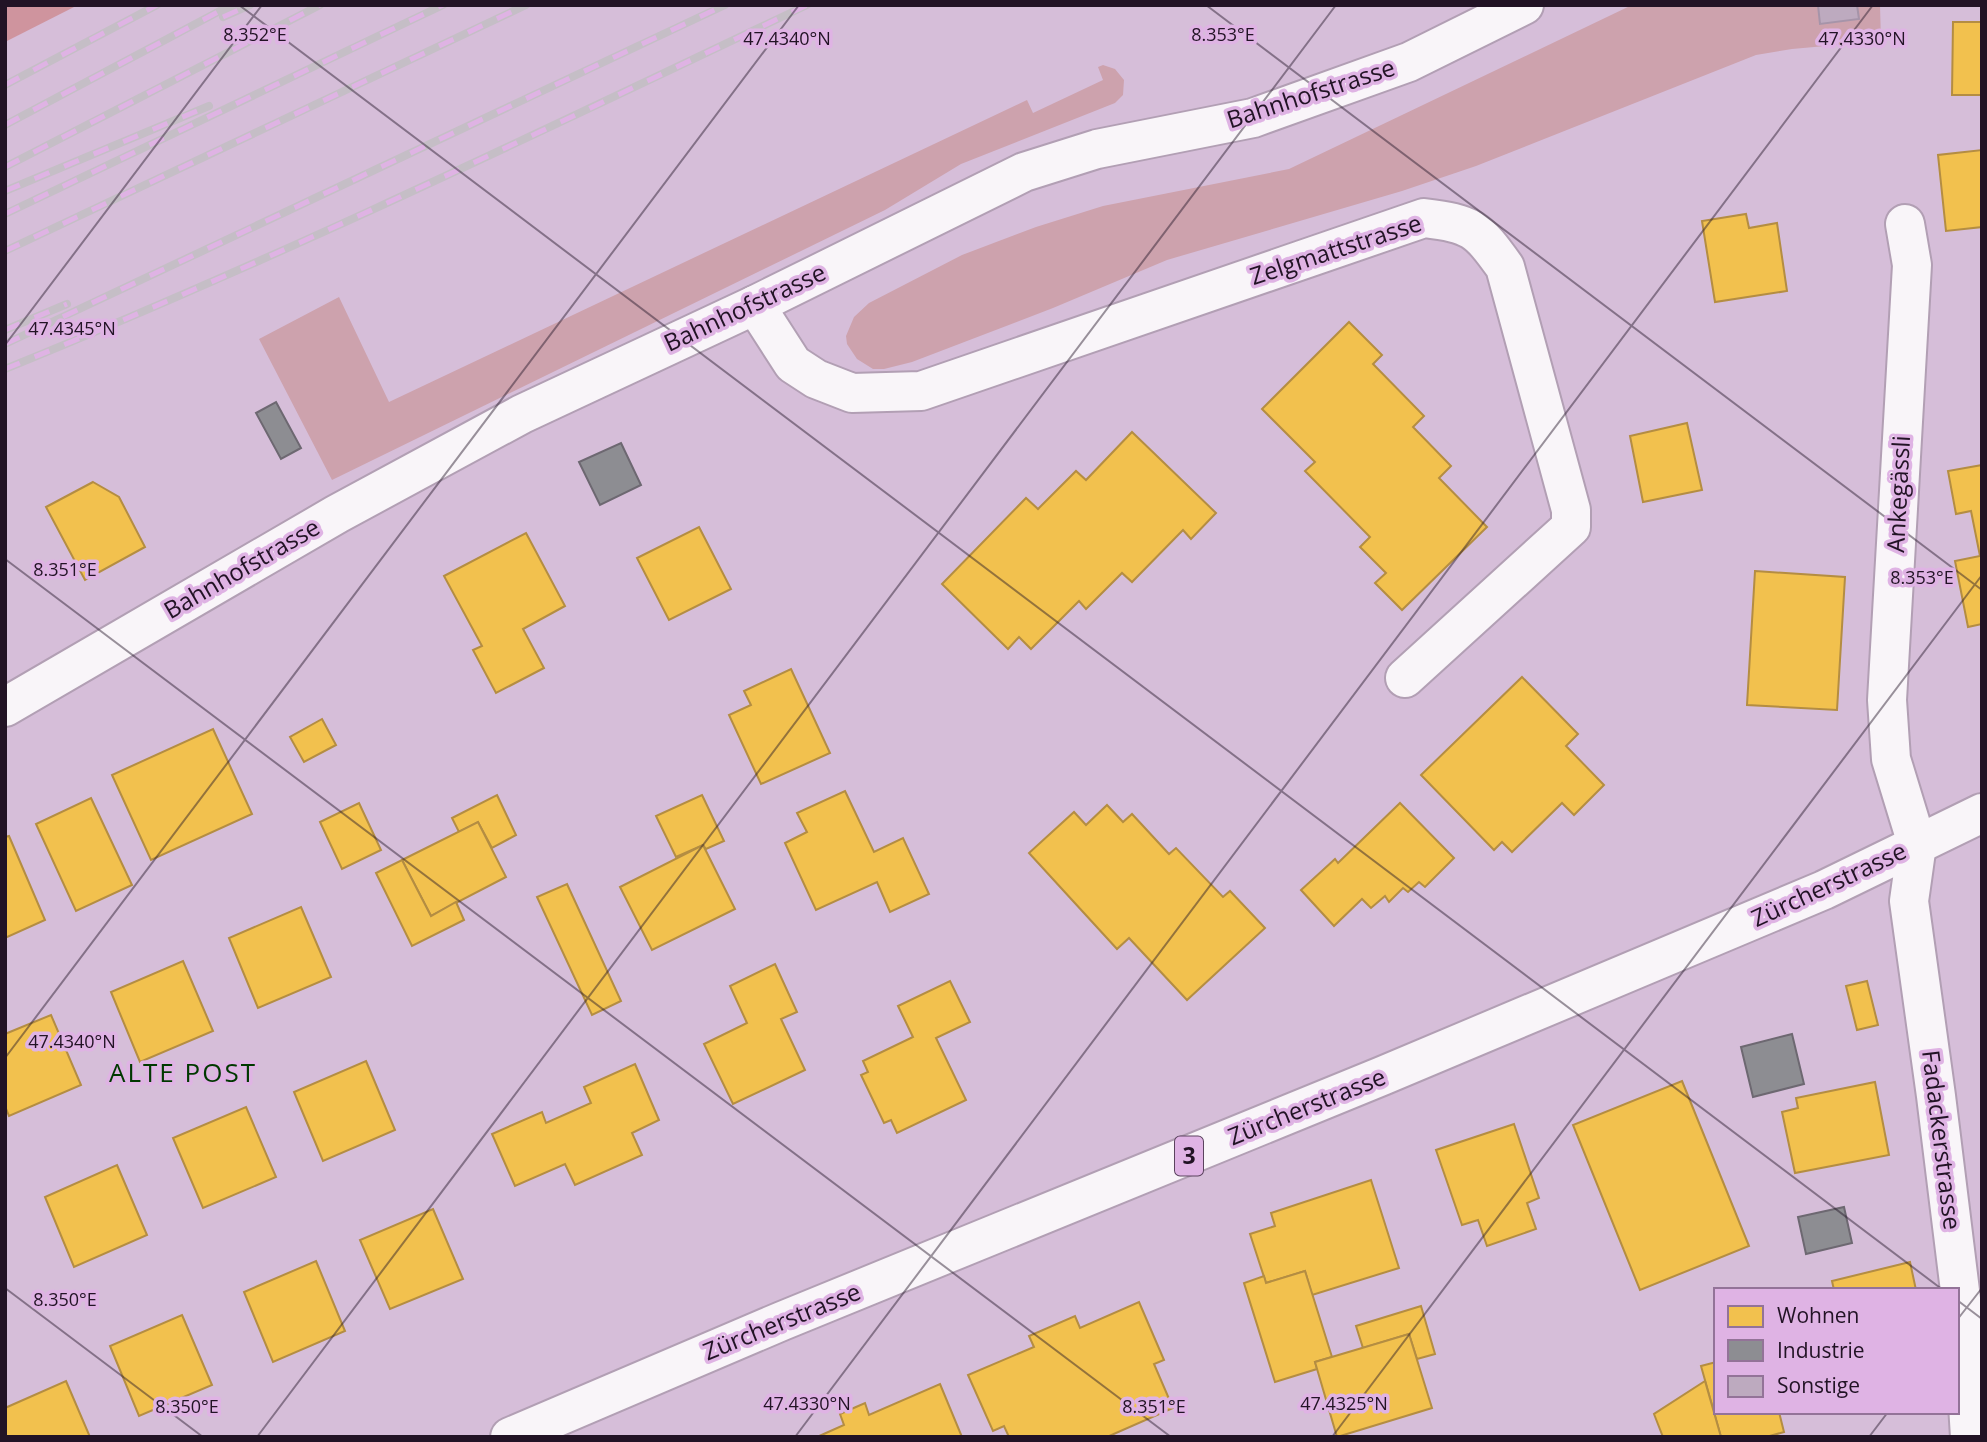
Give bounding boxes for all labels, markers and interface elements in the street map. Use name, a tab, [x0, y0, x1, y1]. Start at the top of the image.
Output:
text: 8.352°E	[223, 22, 287, 46]
text: 8.353°E	[1191, 22, 1255, 46]
text: 47.4340°N	[743, 26, 831, 50]
text: 47.4330°N	[1818, 26, 1906, 50]
street label: Bahnhofstrasse	[1222, 50, 1399, 135]
street label: Zelgmattstrasse	[1246, 205, 1425, 292]
street label: Bahnhofstrasse	[658, 255, 831, 359]
text: 47.4345°N	[28, 316, 116, 340]
street label: Ankegässli	[1878, 434, 1917, 553]
street label: Bahnhofstrasse	[157, 510, 325, 626]
text: 8.351°E	[33, 557, 97, 581]
text: 8.353°E	[1890, 565, 1954, 589]
street label: Zürcherstrasse	[1746, 833, 1911, 934]
text: 47.4340°N	[28, 1029, 116, 1053]
street label: Fadackerstrasse	[1915, 1048, 1970, 1231]
district label: ALTE POST	[109, 1054, 257, 1090]
street label: Zürcherstrasse	[1223, 1059, 1390, 1152]
road number: 3	[1175, 1136, 1203, 1176]
street label: Zürcherstrasse	[698, 1274, 865, 1367]
text: 8.350°E	[33, 1287, 97, 1311]
legend	[1714, 1288, 1959, 1414]
text: Wohnen	[1777, 1301, 1859, 1329]
text: Industrie	[1777, 1336, 1865, 1364]
text: Sonstige	[1777, 1371, 1860, 1399]
text: 47.4330°N	[763, 1391, 851, 1415]
text: 47.4325°N	[1300, 1391, 1388, 1415]
text: 8.350°E	[155, 1394, 219, 1418]
text: 8.351°E	[1122, 1394, 1186, 1418]

